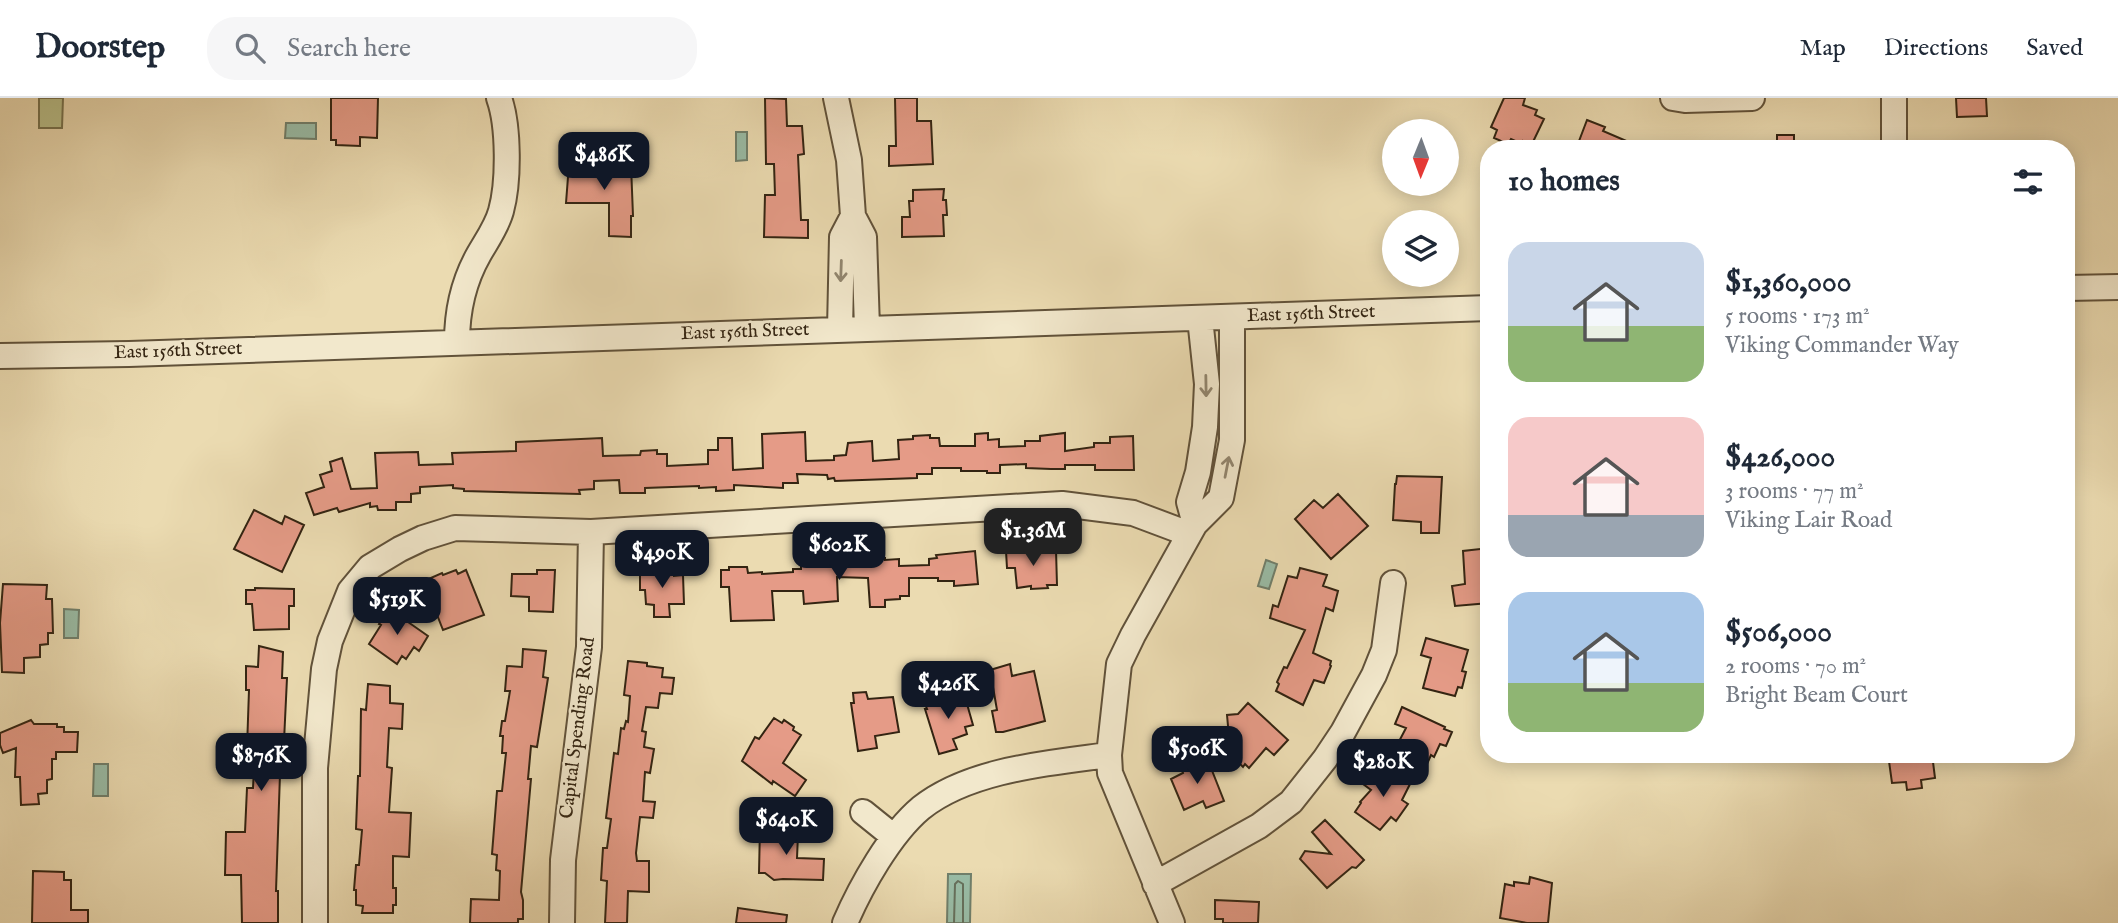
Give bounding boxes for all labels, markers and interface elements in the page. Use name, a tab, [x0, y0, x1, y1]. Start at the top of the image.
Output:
search box	[207, 17, 697, 80]
text: Doorstep	[35, 27, 165, 69]
icon: search	[231, 29, 269, 67]
text: Search here	[287, 32, 411, 65]
text: Map	[1800, 33, 1846, 64]
text: Directions	[1884, 33, 1988, 64]
text: Saved	[2026, 33, 2083, 64]
north arrow	[1382, 119, 1460, 196]
map controls	[1382, 119, 1459, 287]
pin: $486K	[555, 132, 653, 192]
text: $486K	[574, 140, 634, 169]
text: 10 homes	[1508, 163, 1620, 201]
icon: filters	[2009, 163, 2047, 201]
button: layers	[1382, 210, 1459, 287]
one-way arrow	[835, 259, 848, 282]
text: $1,360,000	[1725, 264, 1852, 302]
icon: home	[1564, 270, 1648, 354]
street label: East 156th Street	[1246, 300, 1376, 328]
text: 5 rooms · 173 m²	[1725, 302, 1870, 331]
street label: East 156th Street	[680, 318, 810, 346]
text: Viking Commander Way	[1725, 331, 1959, 360]
street label: East 156th Street	[113, 337, 243, 365]
one-way arrow	[1199, 374, 1213, 397]
text: $426,000	[1725, 439, 1835, 477]
icon: home	[1564, 445, 1648, 529]
one-way arrow	[1220, 457, 1234, 479]
text: 3 rooms · 77 m²	[1725, 477, 1864, 506]
text: Viking Lair Road	[1725, 506, 1892, 535]
pin: $1.36M	[976, 508, 1090, 568]
text: $1.36M	[1000, 516, 1066, 545]
pin: $602K	[790, 522, 888, 582]
text: $602K	[808, 530, 870, 559]
pin: $490K	[613, 531, 711, 590]
text: $490K	[631, 538, 693, 567]
pin: $519K	[348, 578, 446, 637]
text: $519K	[369, 585, 425, 614]
text: $506,000	[1725, 614, 1832, 652]
icon: home	[1564, 620, 1648, 704]
street label: Capital Spending Road	[555, 635, 601, 820]
text: 2 rooms · 70 m²	[1725, 652, 1866, 681]
pin: $426K	[899, 662, 997, 721]
text: $426K	[917, 669, 979, 698]
text: Bright Beam Court	[1725, 681, 1908, 710]
pin: $506K	[1148, 726, 1246, 786]
pin: $876K	[212, 734, 310, 793]
text: $506K	[1168, 734, 1226, 763]
pin: $280K	[1334, 740, 1432, 799]
text: $876K	[232, 741, 290, 770]
text: $280K	[1353, 747, 1413, 776]
pin: $640K	[737, 798, 835, 857]
text: $640K	[755, 805, 817, 834]

